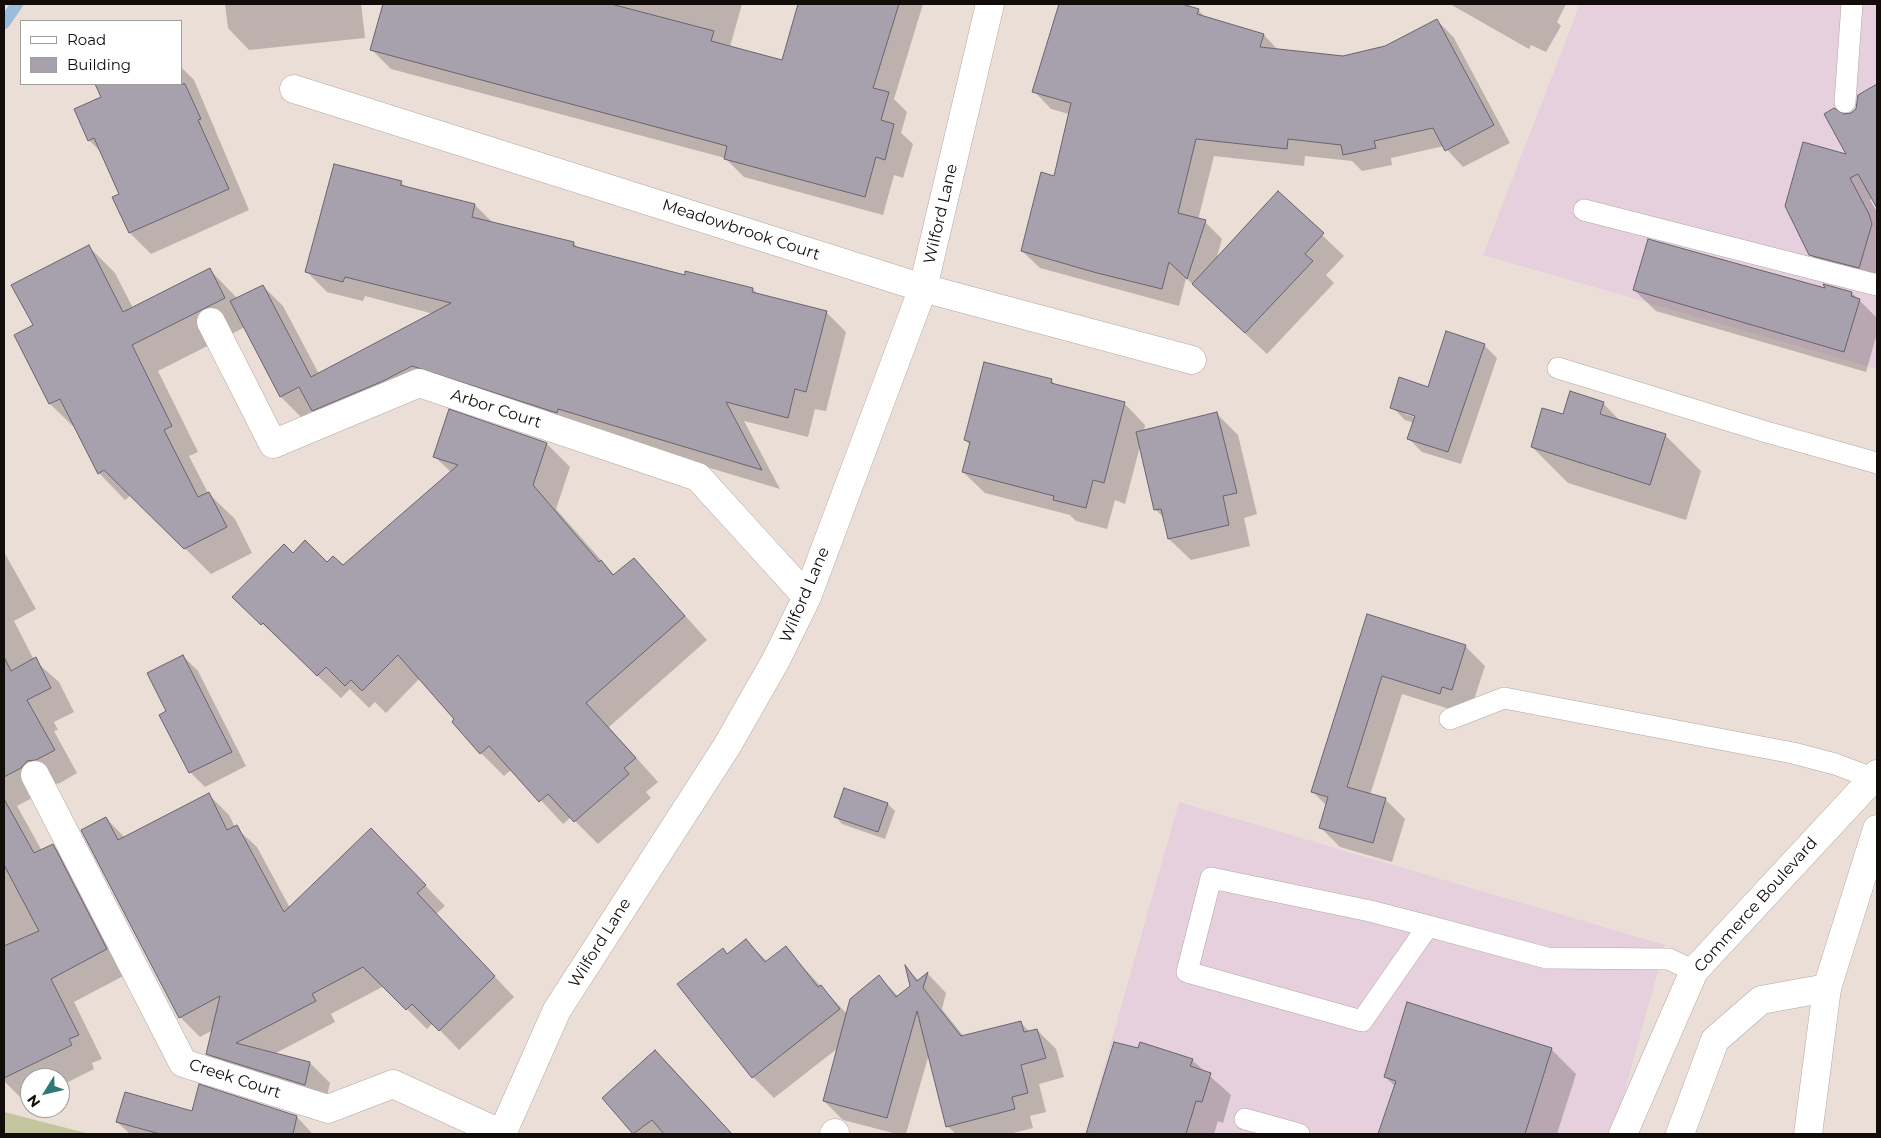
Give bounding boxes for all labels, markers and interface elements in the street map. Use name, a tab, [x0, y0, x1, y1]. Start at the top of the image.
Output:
legend	[20, 20, 182, 85]
text: Road	[67, 30, 106, 49]
text: Building	[67, 55, 131, 74]
street label: Wilford Lane	[920, 162, 962, 266]
street label: Meadowbrook Court	[660, 195, 822, 265]
street label: Arbor Court	[448, 385, 544, 433]
street label: Wilford Lane	[776, 544, 834, 646]
street label: Commerce Boulevard	[1690, 834, 1822, 976]
street label: Wilford Lane	[565, 895, 635, 991]
street label: Creek Court	[187, 1055, 283, 1103]
north arrow	[20, 1068, 70, 1118]
text: N	[23, 1091, 44, 1111]

